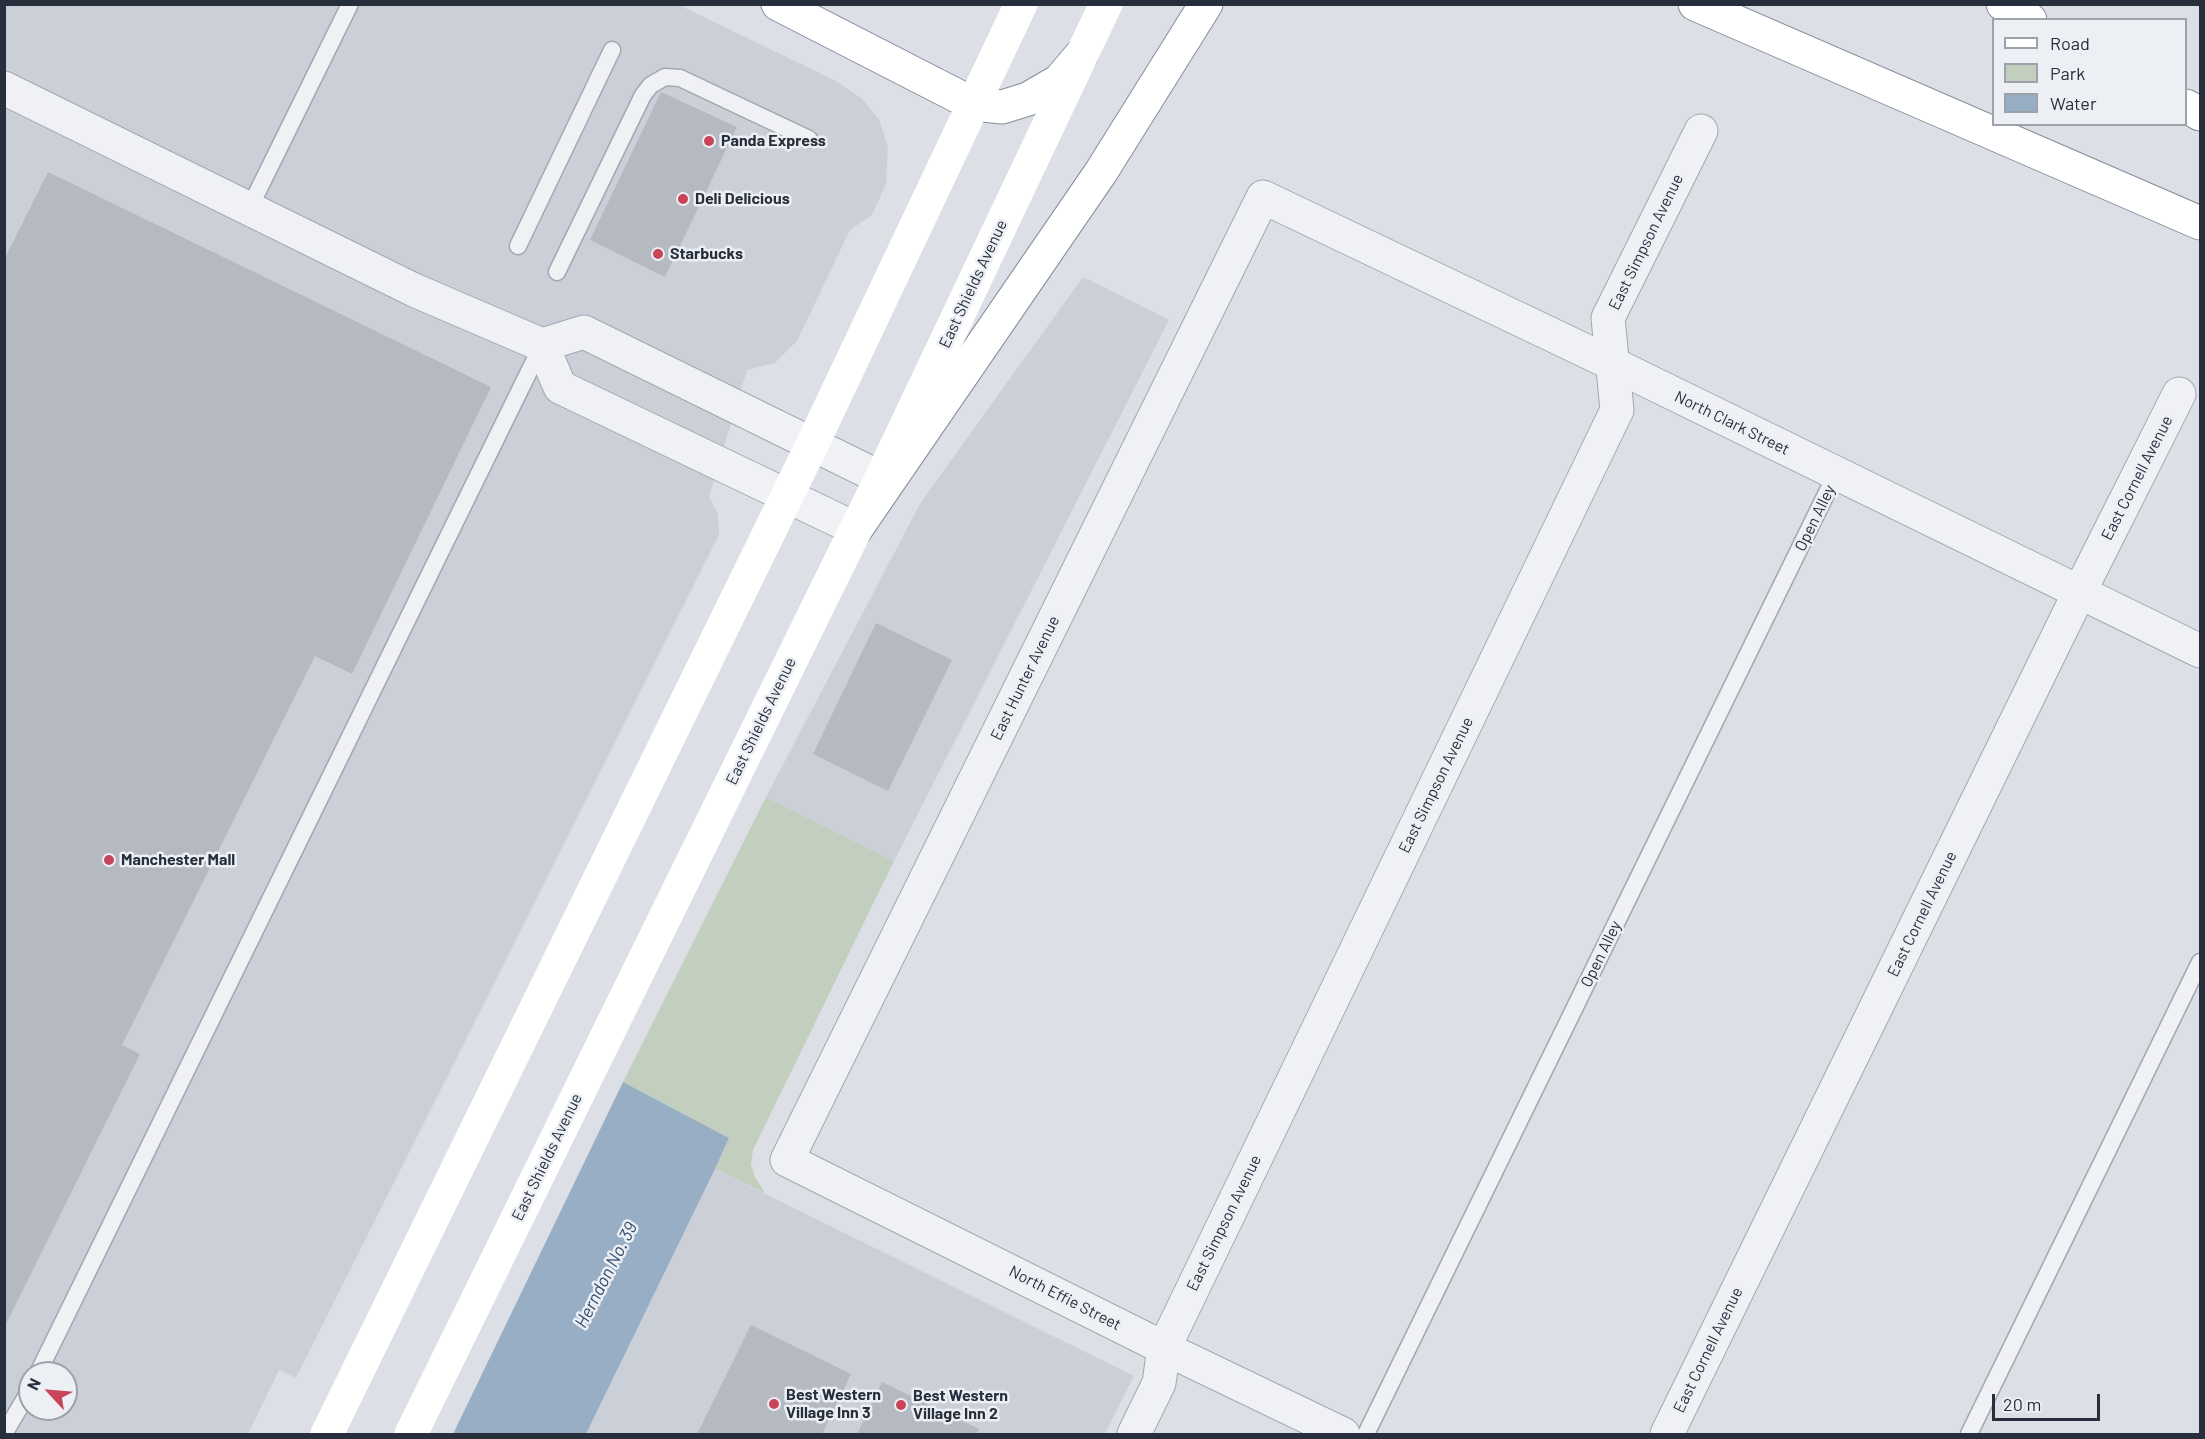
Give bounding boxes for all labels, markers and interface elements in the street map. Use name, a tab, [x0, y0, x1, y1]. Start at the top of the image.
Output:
legend	[1992, 18, 2187, 126]
text: Road	[2050, 32, 2090, 54]
text: Park	[2050, 62, 2085, 84]
text: Water	[2050, 92, 2097, 114]
place label: Panda Express	[721, 131, 826, 151]
marker: Panda Express	[702, 134, 716, 148]
street label: East Simpson Avenue	[1605, 171, 1687, 313]
place label: Deli Delicious	[695, 189, 790, 209]
marker: Deli Delicious	[676, 192, 690, 206]
street label: East Shields Avenue	[935, 217, 1011, 351]
place label: Starbucks	[670, 244, 743, 264]
marker: Starbucks	[651, 247, 665, 261]
street label: North Clark Street	[1671, 387, 1793, 459]
street label: East Cornell Avenue	[2097, 412, 2177, 544]
street label: Open Alley	[1791, 482, 1839, 554]
street label: East Hunter Avenue	[987, 613, 1063, 743]
street label: East Shields Avenue	[722, 654, 800, 788]
street label: East Simpson Avenue	[1395, 714, 1477, 856]
street label: East Cornell Avenue	[1883, 848, 1961, 980]
place label: Manchester Mall	[121, 850, 235, 870]
marker: Manchester Mall	[102, 853, 116, 867]
street label: Open Alley	[1577, 918, 1625, 990]
street label: East Shields Avenue	[508, 1090, 586, 1224]
street label: East Simpson Avenue	[1183, 1152, 1265, 1294]
water label: Herndon No. 39	[570, 1218, 642, 1332]
street label: North Effie Street	[1006, 1261, 1124, 1335]
street label: East Cornell Avenue	[1669, 1284, 1747, 1416]
north arrow	[18, 1361, 78, 1421]
text: N	[22, 1375, 44, 1393]
scale bar	[1995, 1382, 2103, 1420]
place label: Best Western Village Inn 3	[786, 1385, 881, 1423]
place label: Best Western Village Inn 2	[913, 1386, 1008, 1424]
text: 20 m	[2003, 1393, 2041, 1415]
marker: Best Western Village Inn 3	[767, 1397, 781, 1411]
marker: Best Western Village Inn 2	[894, 1398, 908, 1412]

